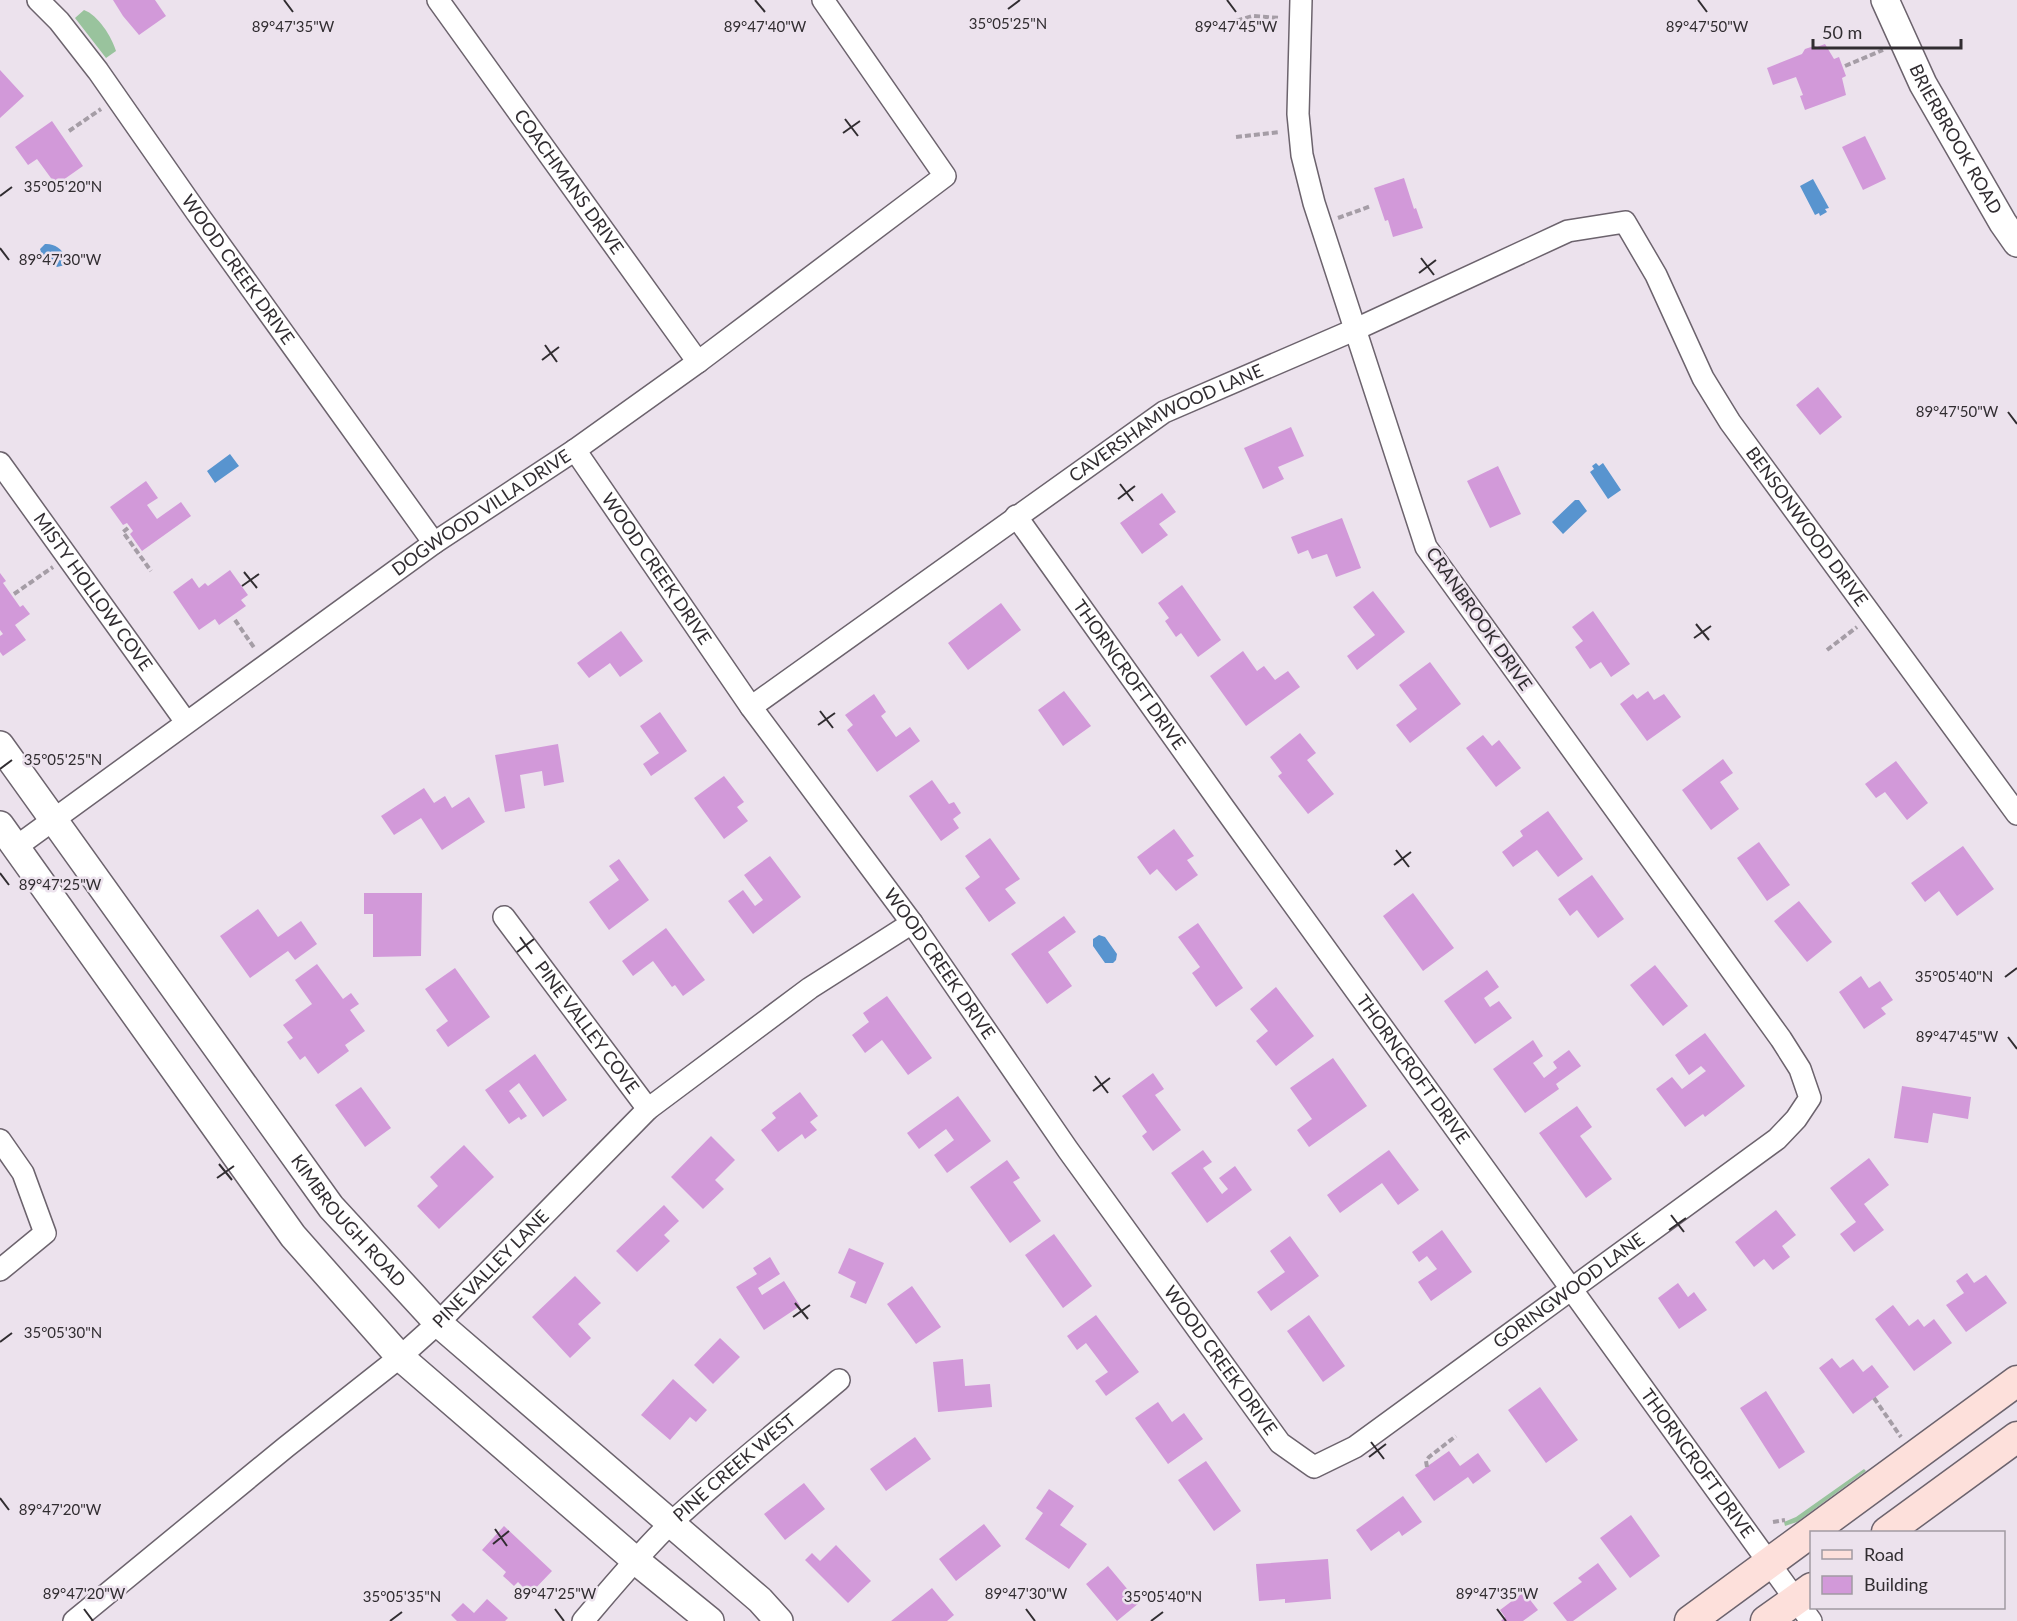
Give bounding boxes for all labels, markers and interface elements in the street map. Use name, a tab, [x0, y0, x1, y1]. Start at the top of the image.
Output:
scale bar	[1813, 12, 1962, 50]
text: 35°05'25"N	[969, 14, 1047, 32]
text: 89°47'35"W	[252, 17, 335, 35]
text: 89°47'40"W	[724, 17, 807, 35]
text: 89°47'45"W	[1195, 17, 1278, 35]
text: 89°47'50"W	[1666, 17, 1749, 35]
text: 50 m	[1822, 21, 1862, 43]
street label: BRIERBROOK ROAD	[1905, 60, 2007, 218]
street label: COACHMANS DRIVE	[510, 105, 629, 258]
text: 35°05'20"N	[24, 177, 102, 195]
street label: WOOD CREEK DRIVE	[178, 190, 300, 348]
text: 89°47'30"W	[19, 250, 102, 268]
street label: CAVERSHAMWOOD LANE	[1064, 359, 1266, 486]
text: 89°47'50"W	[1916, 402, 1999, 420]
street label: BENSONWOOD DRIVE	[1742, 442, 1873, 610]
street label: DOGWOOD VILLA DRIVE	[387, 444, 574, 580]
street label: WOOD CREEK DRIVE	[598, 488, 717, 648]
street label: MISTY HOLLOW COVE	[29, 508, 158, 675]
street label: CRANBROOK DRIVE	[1422, 543, 1538, 694]
street label: THORNCROFT DRIVE	[1069, 595, 1191, 754]
text: 35°05'25"N	[24, 750, 102, 768]
text: 89°47'25"W	[19, 875, 102, 893]
street label: WOOD CREEK DRIVE	[880, 883, 1000, 1043]
street label: PINE VALLEY COVE	[531, 956, 644, 1097]
text: 35°05'40"N	[1915, 967, 1993, 985]
street label: THORNCROFT DRIVE	[1352, 990, 1475, 1148]
text: 89°47'45"W	[1916, 1027, 1999, 1045]
street label: KIMBROUGH ROAD	[287, 1150, 411, 1291]
street label: PINE VALLEY LANE	[427, 1205, 553, 1332]
street label: GORINGWOOD LANE	[1488, 1228, 1648, 1353]
street label: WOOD CREEK DRIVE	[1160, 1281, 1282, 1439]
text: 35°05'30"N	[24, 1323, 102, 1341]
street label: THORNCROFT DRIVE	[1637, 1384, 1759, 1542]
street label: PINE CREEK WEST	[668, 1408, 800, 1526]
text: 89°47'20"W	[19, 1500, 102, 1518]
legend	[1810, 1531, 2005, 1609]
text: Road	[1864, 1543, 1904, 1565]
text: Building	[1864, 1573, 1928, 1595]
text: 89°47'20"W	[43, 1584, 126, 1602]
text: 89°47'25"W	[514, 1584, 597, 1602]
text: 89°47'30"W	[985, 1584, 1068, 1602]
text: 89°47'35"W	[1456, 1584, 1539, 1602]
text: 35°05'35"N	[363, 1587, 441, 1605]
text: 35°05'40"N	[1124, 1587, 1202, 1605]

